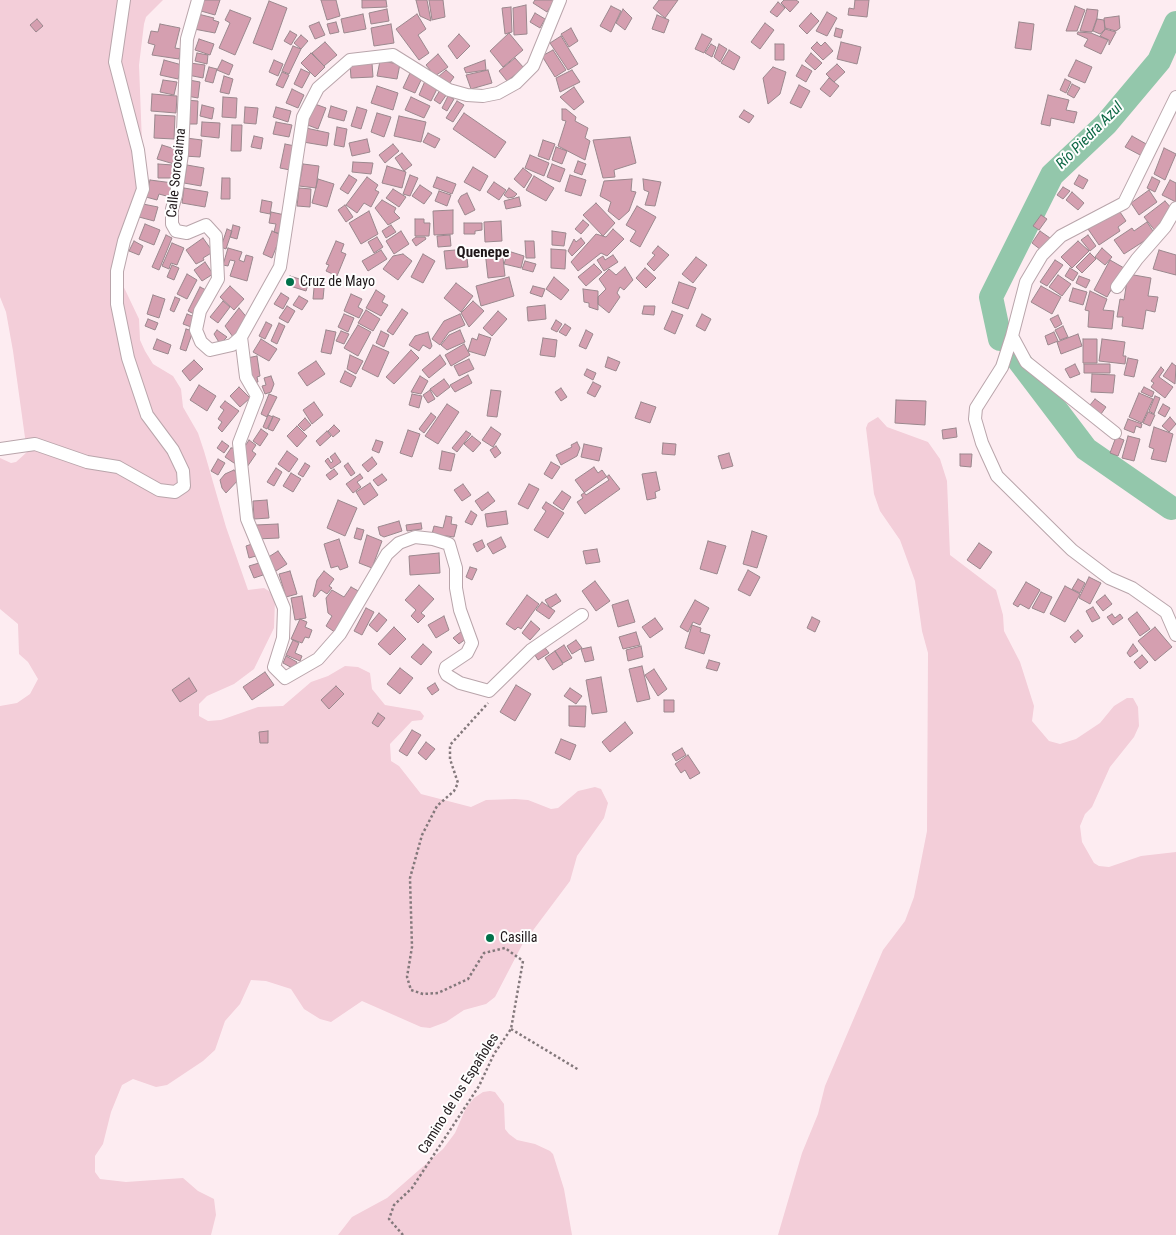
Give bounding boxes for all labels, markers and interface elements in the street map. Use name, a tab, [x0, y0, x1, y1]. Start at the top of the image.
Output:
water label: Río Piedra Azul	[1053, 99, 1127, 173]
street label: Calle Sorocaima	[164, 127, 190, 219]
district label: Quenepe	[457, 244, 509, 262]
place label: Cruz de Mayo	[300, 274, 375, 290]
marker: Cruz de Mayo	[284, 276, 296, 288]
place label: Casilla	[500, 930, 537, 946]
marker: Casilla	[484, 932, 496, 944]
street label: Camino de los Españoles	[415, 1031, 503, 1157]

